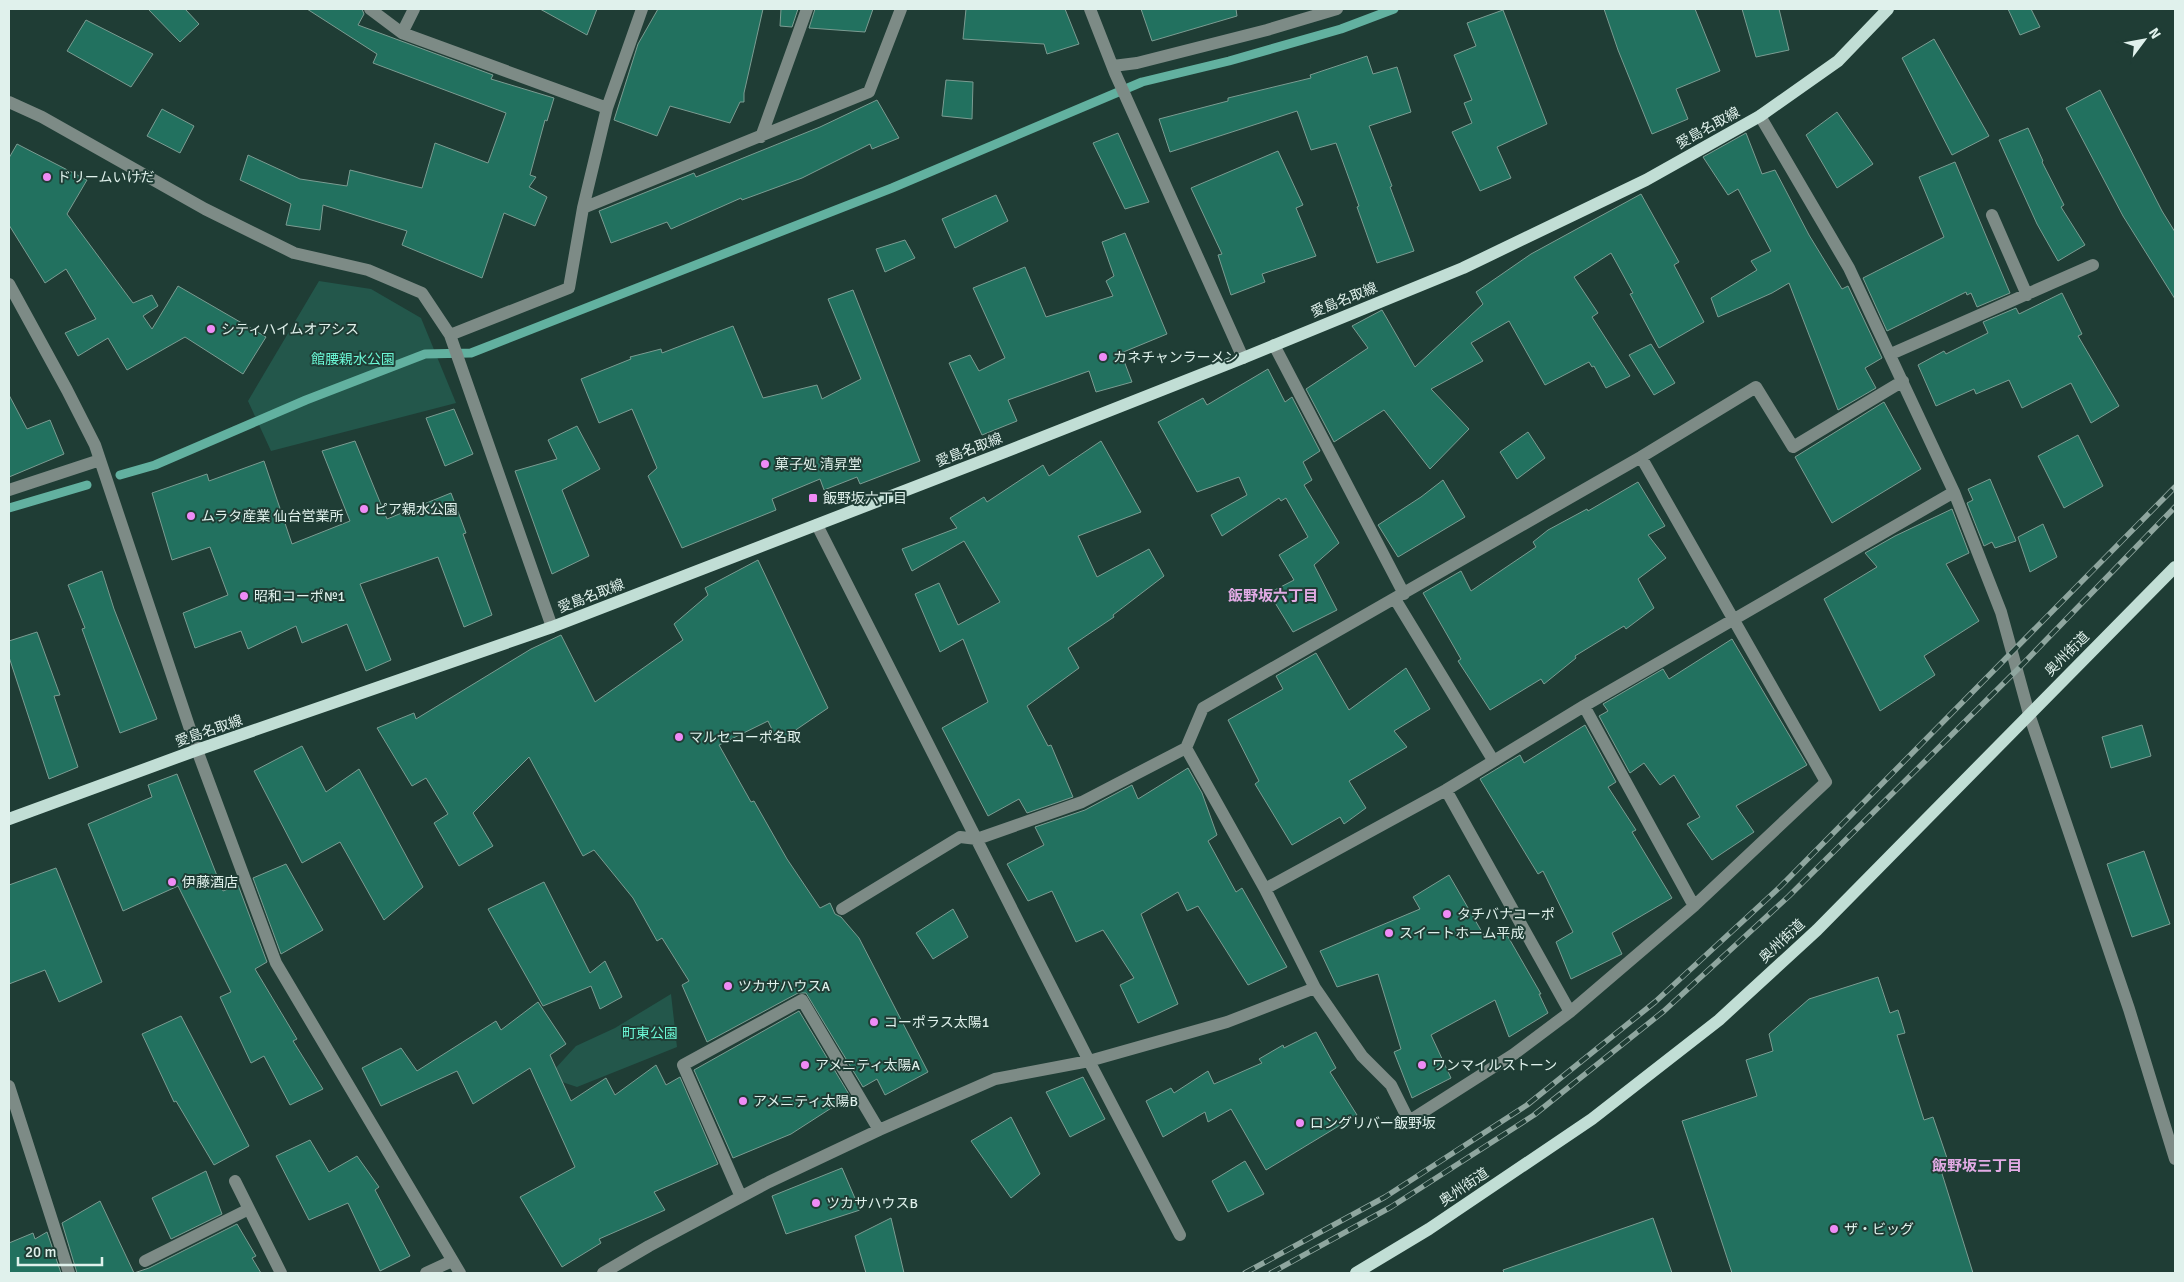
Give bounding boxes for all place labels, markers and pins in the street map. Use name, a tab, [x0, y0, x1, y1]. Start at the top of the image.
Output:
place label: ドリームいけだ	[57, 169, 155, 186]
marker: ドリームいけだ	[41, 171, 53, 183]
place label: シティハイムオアシス	[221, 321, 359, 338]
marker: シティハイムオアシス	[205, 323, 217, 335]
place label: カネチャンラーメン	[1113, 349, 1238, 366]
marker: カネチャンラーメン	[1097, 351, 1109, 363]
place label: 菓子処 清昇堂	[775, 456, 862, 473]
marker: 菓子処 清昇堂	[759, 458, 771, 470]
place label: 飯野坂六丁目	[823, 490, 907, 507]
marker: 飯野坂六丁目	[807, 492, 819, 504]
place label: ピア親水公園	[374, 501, 458, 518]
marker: ピア親水公園	[358, 503, 370, 515]
place label: ムラタ産業 仙台営業所	[201, 508, 343, 525]
marker: ムラタ産業 仙台営業所	[185, 510, 197, 522]
place label: 昭和コーポ№1	[254, 588, 345, 605]
marker: 昭和コーポ№1	[238, 590, 250, 602]
place label: マルセコーポ名取	[689, 729, 801, 746]
marker: マルセコーポ名取	[673, 731, 685, 743]
place label: 伊藤酒店	[182, 874, 238, 891]
marker: 伊藤酒店	[166, 876, 178, 888]
place label: タチバナコーポ	[1457, 906, 1555, 923]
marker: タチバナコーポ	[1441, 908, 1453, 920]
place label: スイートホーム平成	[1399, 925, 1525, 942]
marker: スイートホーム平成	[1383, 927, 1395, 939]
place label: ツカサハウスA	[738, 978, 830, 995]
marker: ツカサハウスA	[722, 980, 734, 992]
place label: コーポラス太陽1	[884, 1014, 989, 1031]
marker: コーポラス太陽1	[868, 1016, 880, 1028]
place label: アメニティ太陽A	[815, 1057, 920, 1074]
place label: ワンマイルストーン	[1432, 1057, 1557, 1074]
marker: アメニティ太陽A	[799, 1059, 811, 1071]
marker: ワンマイルストーン	[1416, 1059, 1428, 1071]
place label: アメニティ太陽B	[753, 1093, 858, 1110]
marker: アメニティ太陽B	[737, 1095, 749, 1107]
place label: ロングリバー飯野坂	[1310, 1115, 1436, 1132]
marker: ロングリバー飯野坂	[1294, 1117, 1306, 1129]
place label: ツカサハウスB	[826, 1195, 918, 1212]
marker: ツカサハウスB	[810, 1197, 822, 1209]
place label: ザ・ビッグ	[1844, 1221, 1914, 1238]
marker: ザ・ビッグ	[1828, 1223, 1840, 1235]

